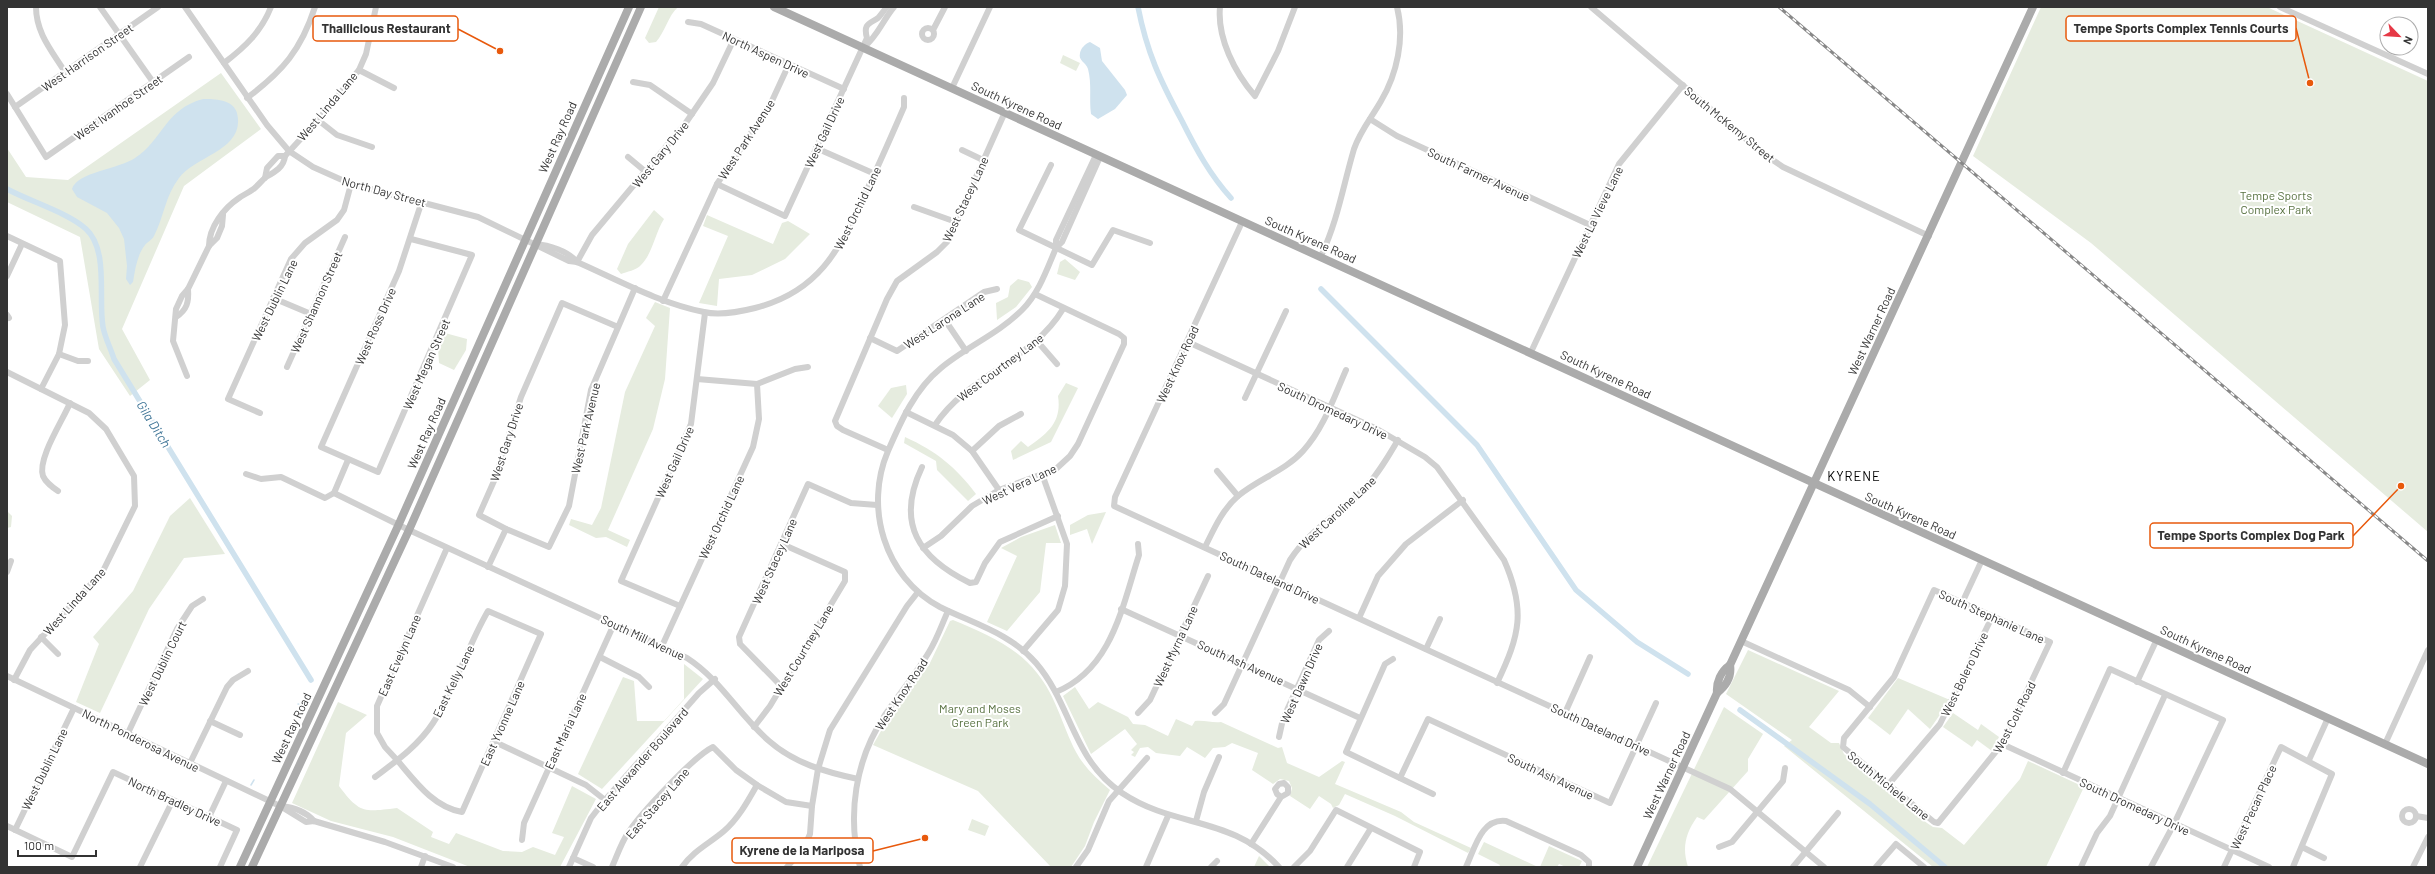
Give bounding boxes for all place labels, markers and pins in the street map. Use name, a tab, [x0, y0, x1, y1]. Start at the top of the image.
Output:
callout: Thailicious Restaurant	[313, 16, 458, 41]
callout: Tempe Sports Complex Tennis Courts	[2066, 16, 2296, 41]
callout: Tempe Sports Complex Dog Park	[2150, 523, 2353, 548]
callout: Kyrene de la Mariposa	[732, 838, 873, 863]

